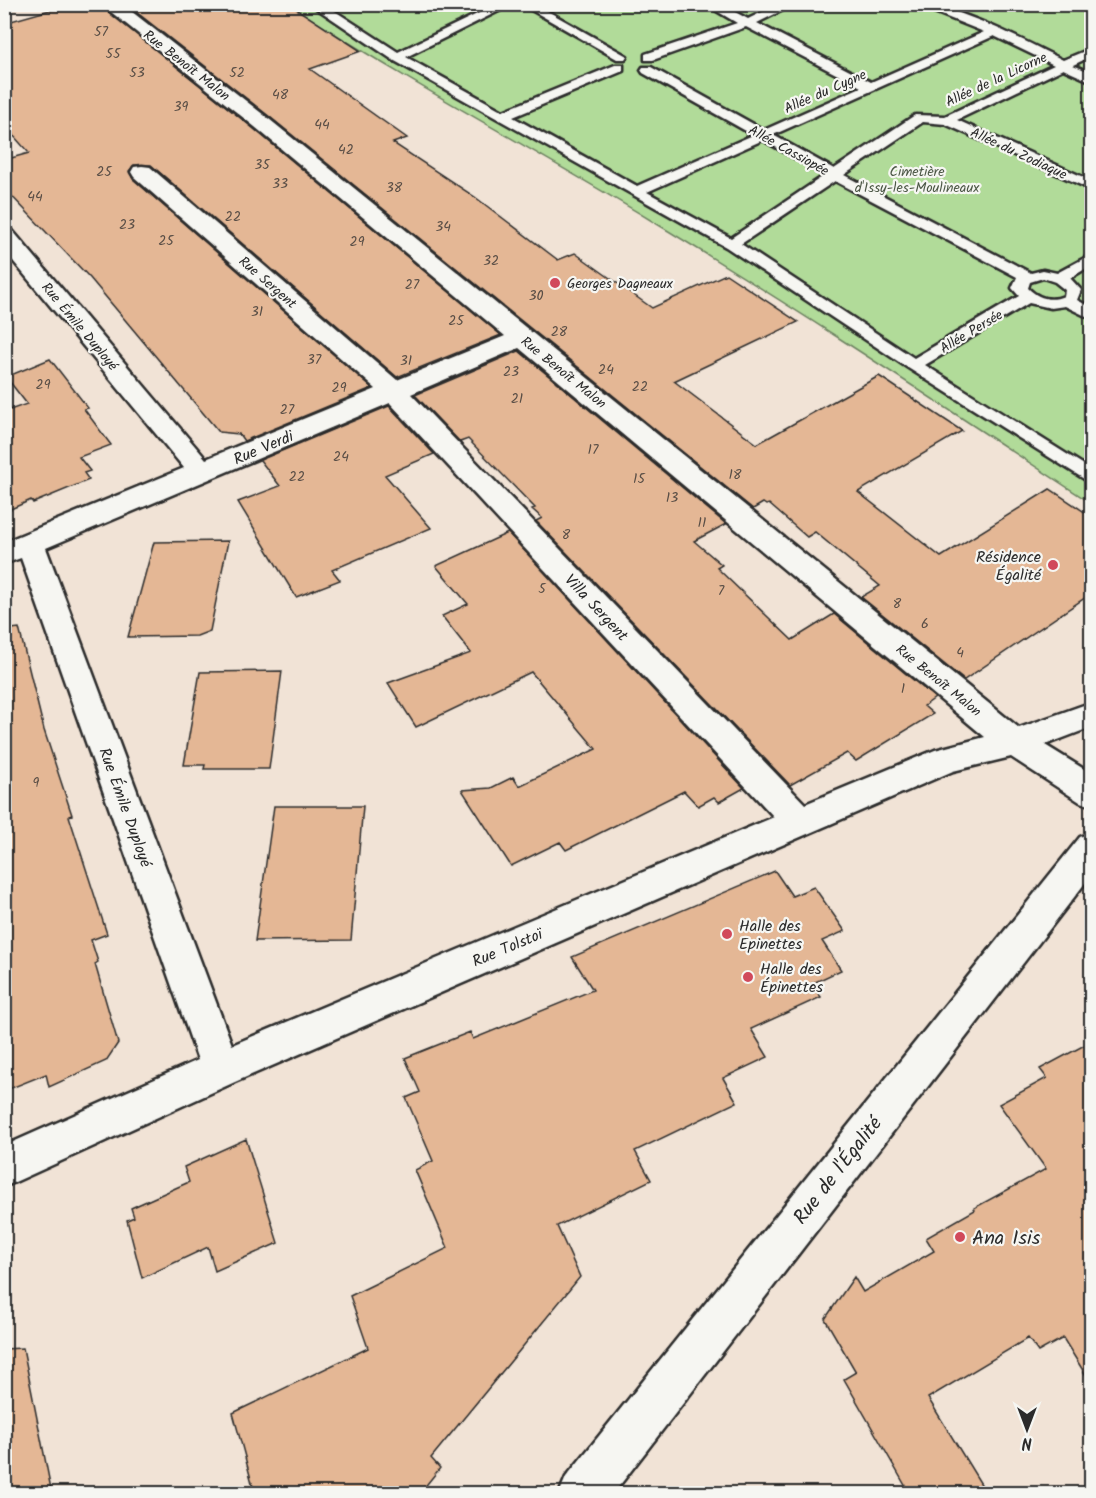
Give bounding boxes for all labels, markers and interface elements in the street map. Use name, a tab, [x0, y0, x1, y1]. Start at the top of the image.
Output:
house number: 57	[94, 21, 109, 43]
street label: Rue Benoît Malon	[138, 25, 235, 107]
house number: 55	[105, 43, 122, 65]
street label: Allée de la Licorne	[942, 46, 1051, 113]
house number: 53	[129, 62, 145, 84]
house number: 52	[229, 62, 245, 84]
street label: Allée du Cygne	[781, 64, 871, 120]
house number: 48	[272, 84, 289, 106]
house number: 39	[174, 96, 189, 118]
house number: 44	[314, 114, 330, 136]
street label: Allée Cassiopée	[744, 120, 833, 182]
street label: Allée du Zodiaque	[967, 122, 1071, 186]
house number: 42	[338, 139, 354, 161]
house number: 35	[254, 154, 271, 176]
house number: 25	[96, 161, 113, 183]
park label: Cimetière d'Issy-les-Moulineaux	[855, 161, 980, 199]
house number: 33	[272, 173, 288, 195]
house number: 38	[386, 177, 403, 199]
house number: 44	[27, 186, 43, 208]
house number: 22	[225, 206, 241, 228]
house number: 23	[119, 214, 135, 236]
house number: 34	[435, 216, 451, 238]
house number: 25	[158, 230, 175, 252]
house number: 29	[350, 231, 365, 253]
house number: 32	[483, 250, 499, 272]
street label: Rue Sergent	[233, 251, 302, 315]
place label: Georges Dagneaux	[567, 273, 674, 295]
house number: 27	[405, 274, 420, 296]
marker: Georges Dagneaux	[548, 276, 562, 290]
street label: Rue Émile Duployé	[36, 278, 123, 376]
house number: 30	[529, 285, 544, 307]
house number: 31	[251, 301, 263, 323]
street label: Allée Persée	[936, 304, 1008, 359]
house number: 25	[448, 310, 465, 332]
house number: 28	[551, 321, 568, 343]
street label: Rue Benoît Malon	[516, 331, 611, 414]
house number: 37	[307, 349, 322, 371]
house number: 31	[400, 350, 412, 372]
house number: 24	[598, 359, 614, 381]
house number: 23	[503, 361, 519, 383]
house number: 29	[36, 374, 51, 396]
house number: 22	[632, 376, 648, 398]
house number: 29	[332, 377, 347, 399]
house number: 21	[511, 388, 523, 410]
house number: 27	[280, 399, 295, 421]
street label: Rue Verdi	[229, 424, 299, 472]
house number: 17	[588, 439, 599, 461]
house number: 24	[333, 446, 349, 468]
house number: 18	[729, 464, 742, 486]
house number: 22	[289, 466, 305, 488]
house number: 15	[633, 468, 646, 490]
house number: 13	[666, 487, 678, 509]
house number: 11	[698, 512, 706, 534]
house number: 8	[562, 524, 571, 546]
place label: Résidence Égalité	[976, 545, 1042, 588]
marker: Résidence Égalité	[1046, 558, 1060, 572]
street label: Villa Sergent	[558, 569, 634, 648]
house number: 5	[538, 578, 547, 600]
house number: 7	[718, 580, 725, 602]
house number: 8	[893, 593, 902, 615]
house number: 6	[921, 613, 929, 635]
street label: Rue Benoît Malon	[891, 639, 986, 722]
house number: 4	[956, 642, 964, 664]
house number: 1	[901, 678, 905, 700]
street label: Rue Émile Duployé	[91, 744, 158, 872]
house number: 9	[33, 772, 40, 794]
place label: Halle des Epinettes	[739, 914, 802, 957]
street label: Rue Tolstoï	[468, 921, 549, 974]
marker: Halle des Epinettes	[720, 927, 734, 941]
place label: Halle des Épinettes	[760, 957, 823, 1000]
marker: Halle des Épinettes	[741, 970, 755, 984]
street label: Rue de l'Égalité	[786, 1109, 892, 1232]
place label: Ana Isis	[972, 1223, 1041, 1255]
marker: Ana Isis	[953, 1230, 967, 1244]
north arrow	[997, 1399, 1057, 1459]
text: N	[1022, 1430, 1032, 1455]

